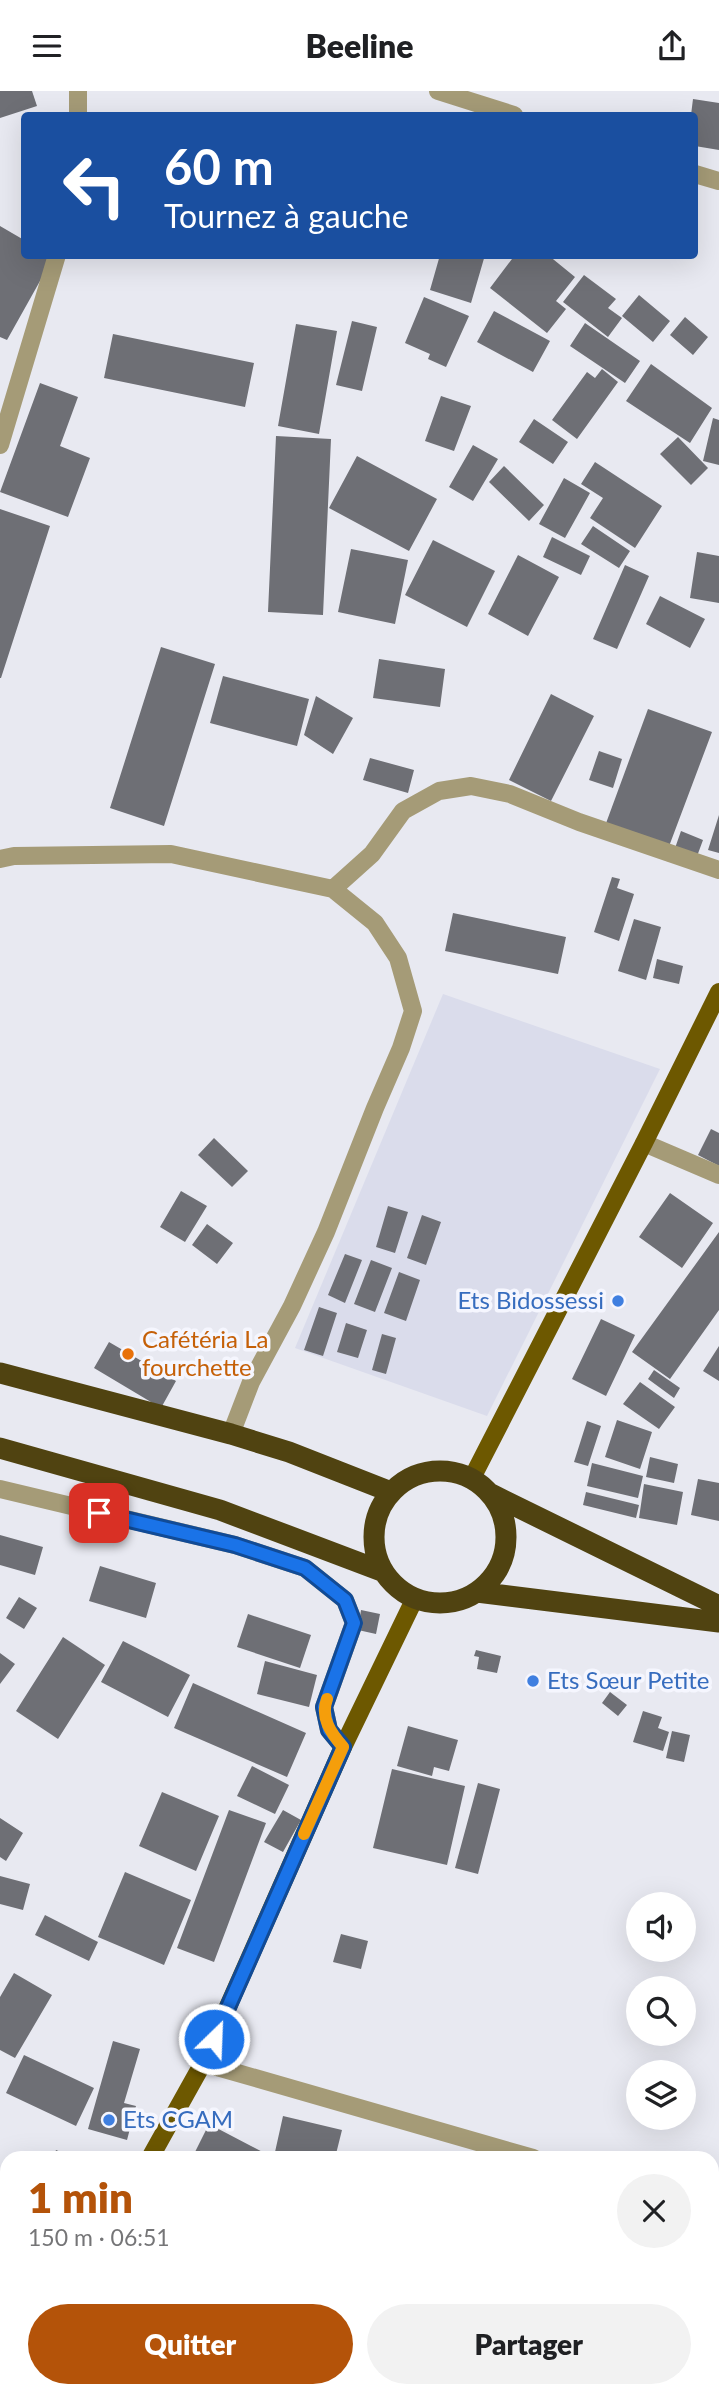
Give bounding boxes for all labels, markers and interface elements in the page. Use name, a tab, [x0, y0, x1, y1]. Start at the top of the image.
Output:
text: Beeline	[305, 26, 414, 65]
icon: menu	[28, 27, 66, 65]
icon: share	[653, 27, 691, 65]
text: 60 m	[164, 137, 274, 195]
icon: left	[49, 140, 140, 231]
text: Tournez à gauche	[164, 196, 409, 235]
place label: Ets Bidossessi	[457, 1285, 604, 1314]
marker: Ets Bidossessi	[610, 1293, 626, 1309]
place label: Cafétéria La fourchette	[142, 1324, 268, 1381]
marker: Cafétéria La fourchette	[120, 1346, 136, 1362]
pin	[69, 1483, 129, 1543]
icon: arrive	[80, 1494, 118, 1532]
place label: Ets Sœur Petite	[547, 1665, 710, 1694]
marker: Ets Sœur Petite	[525, 1673, 541, 1689]
map controls	[626, 1892, 696, 2130]
button: sound	[626, 1892, 696, 1962]
button: search	[626, 1976, 696, 2046]
position arrow	[177, 2002, 251, 2076]
button: layers	[626, 2060, 696, 2130]
place label: Ets CGAM	[123, 2104, 233, 2133]
marker: Ets CGAM	[101, 2112, 117, 2128]
text: 1 min	[28, 2172, 133, 2222]
button: close	[617, 2174, 691, 2248]
text: 150 m · 06:51	[28, 2223, 170, 2251]
button: Quitter	[28, 2304, 353, 2384]
button: Partager	[367, 2304, 691, 2384]

